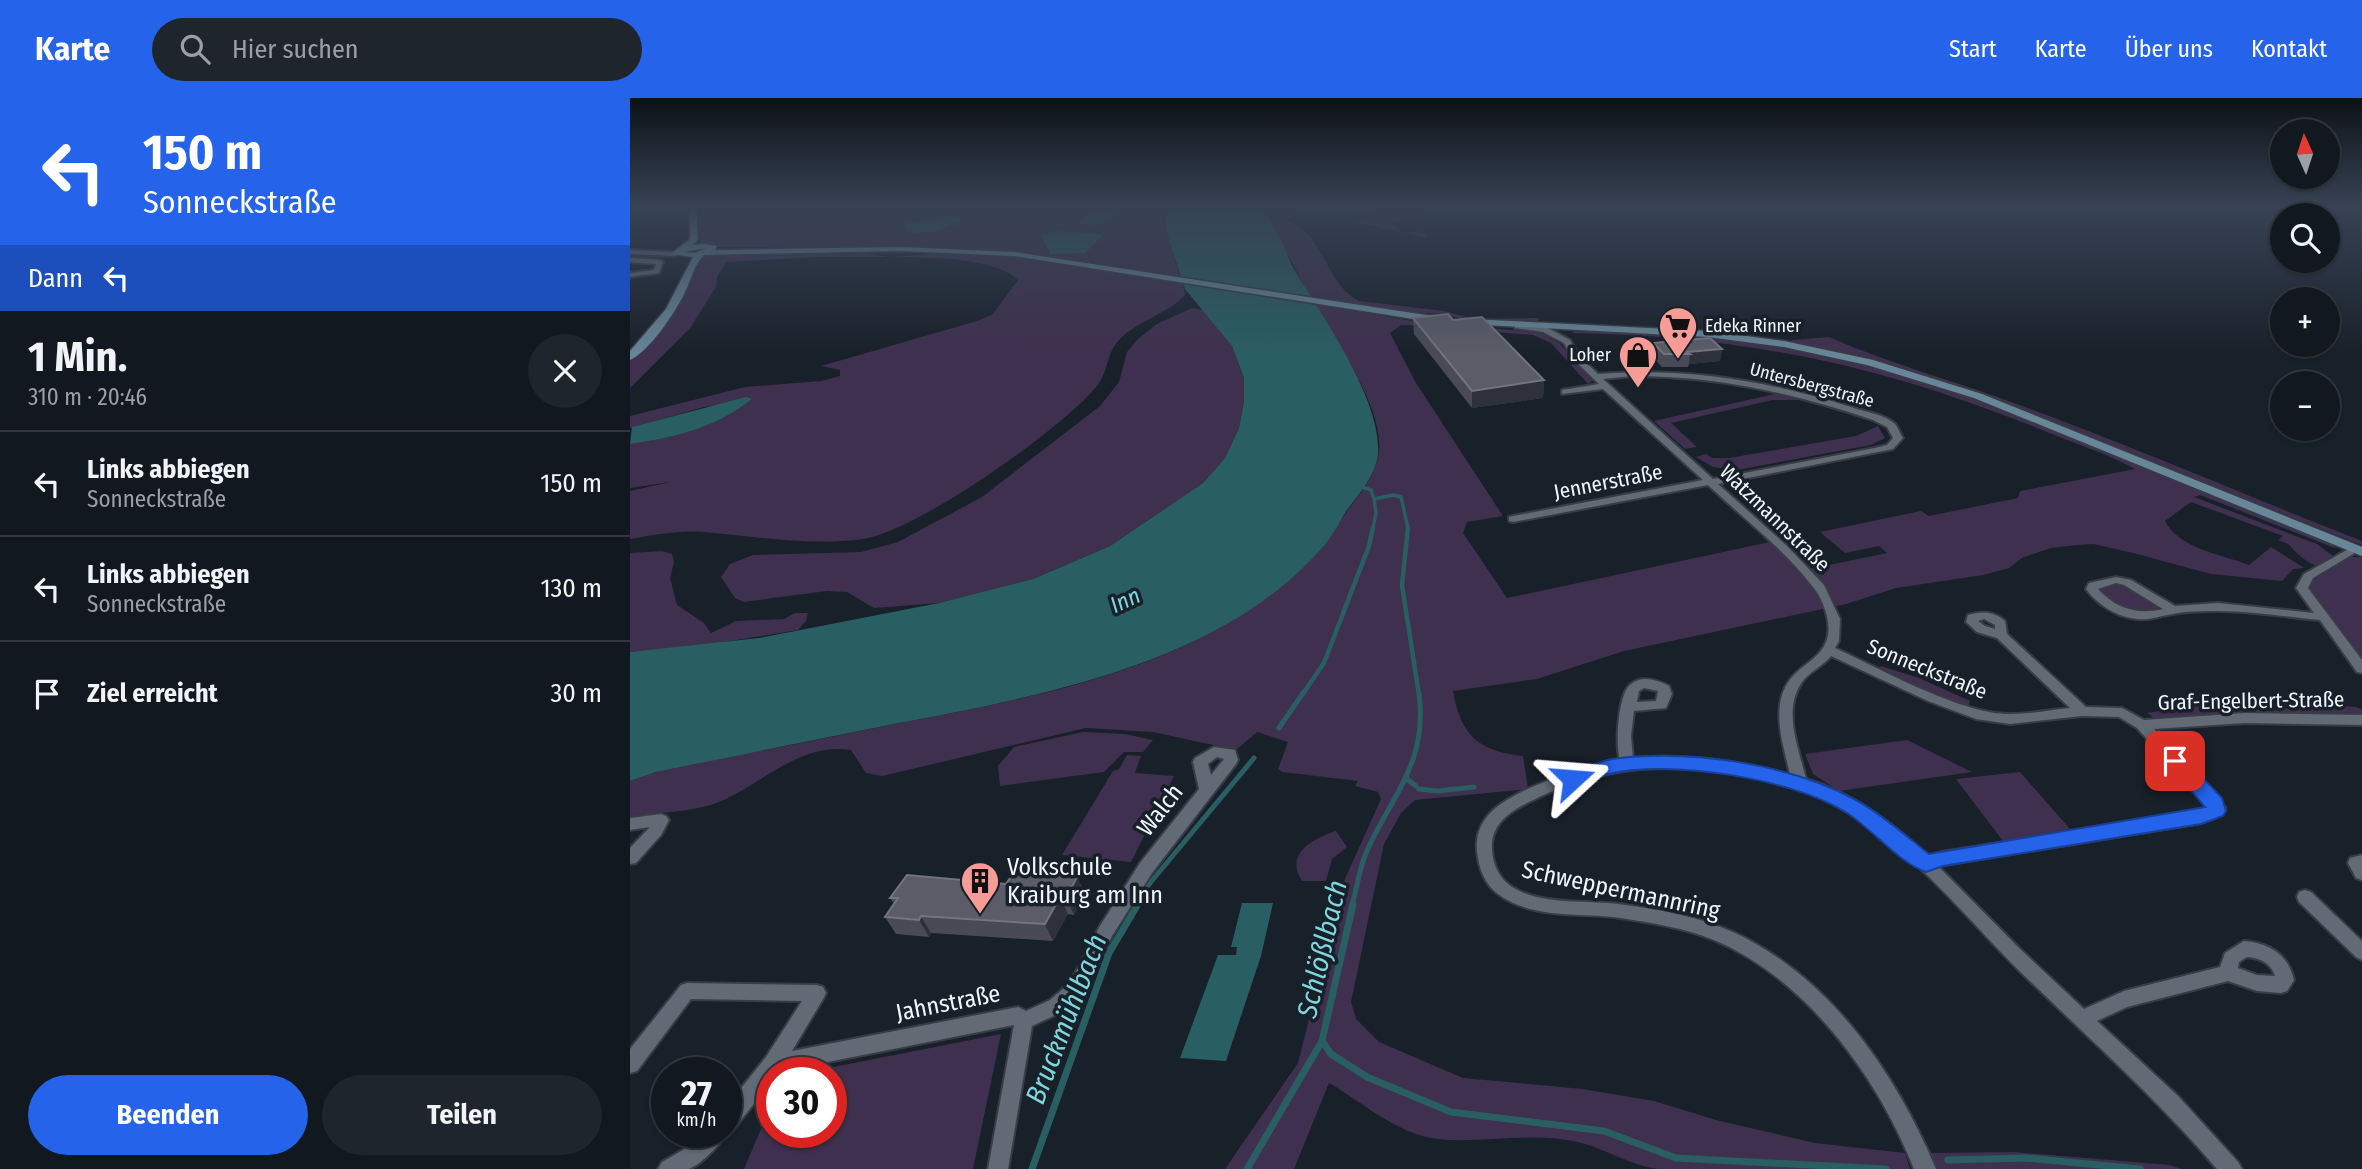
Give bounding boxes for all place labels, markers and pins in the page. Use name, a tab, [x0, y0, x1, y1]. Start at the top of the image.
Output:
supermarket icon: Edeka Rinner	[1657, 305, 1699, 360]
place label: Edeka Rinner	[1705, 315, 1802, 337]
shop icon: Loher	[1617, 334, 1659, 389]
place label: Loher	[1569, 344, 1612, 366]
pin	[2145, 731, 2205, 791]
place label: Volkschule Kraiburg am Inn	[1007, 853, 1163, 909]
building icon: Volkschule Kraiburg am Inn	[959, 860, 1001, 915]

